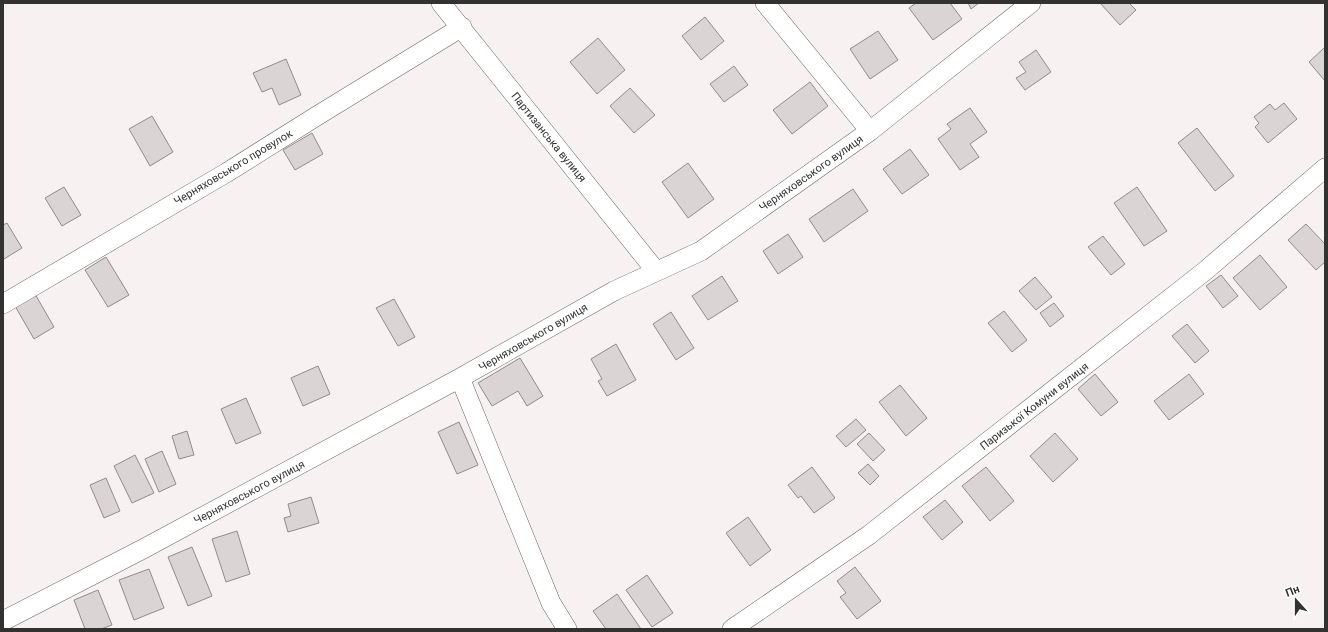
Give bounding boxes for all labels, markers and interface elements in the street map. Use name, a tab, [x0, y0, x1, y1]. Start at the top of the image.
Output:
street label: Партизанська вулиця	[508, 90, 589, 185]
street label: Черняховського провулок	[172, 127, 295, 208]
street label: Черняховського вулиця	[757, 133, 866, 214]
street label: Черняховського вулиця	[476, 301, 590, 374]
street label: Паризької Комуни вулиця	[978, 360, 1091, 453]
street label: Черняховського вулиця	[192, 458, 307, 527]
north arrow	[1276, 580, 1316, 620]
text: Пн	[1284, 583, 1301, 600]

